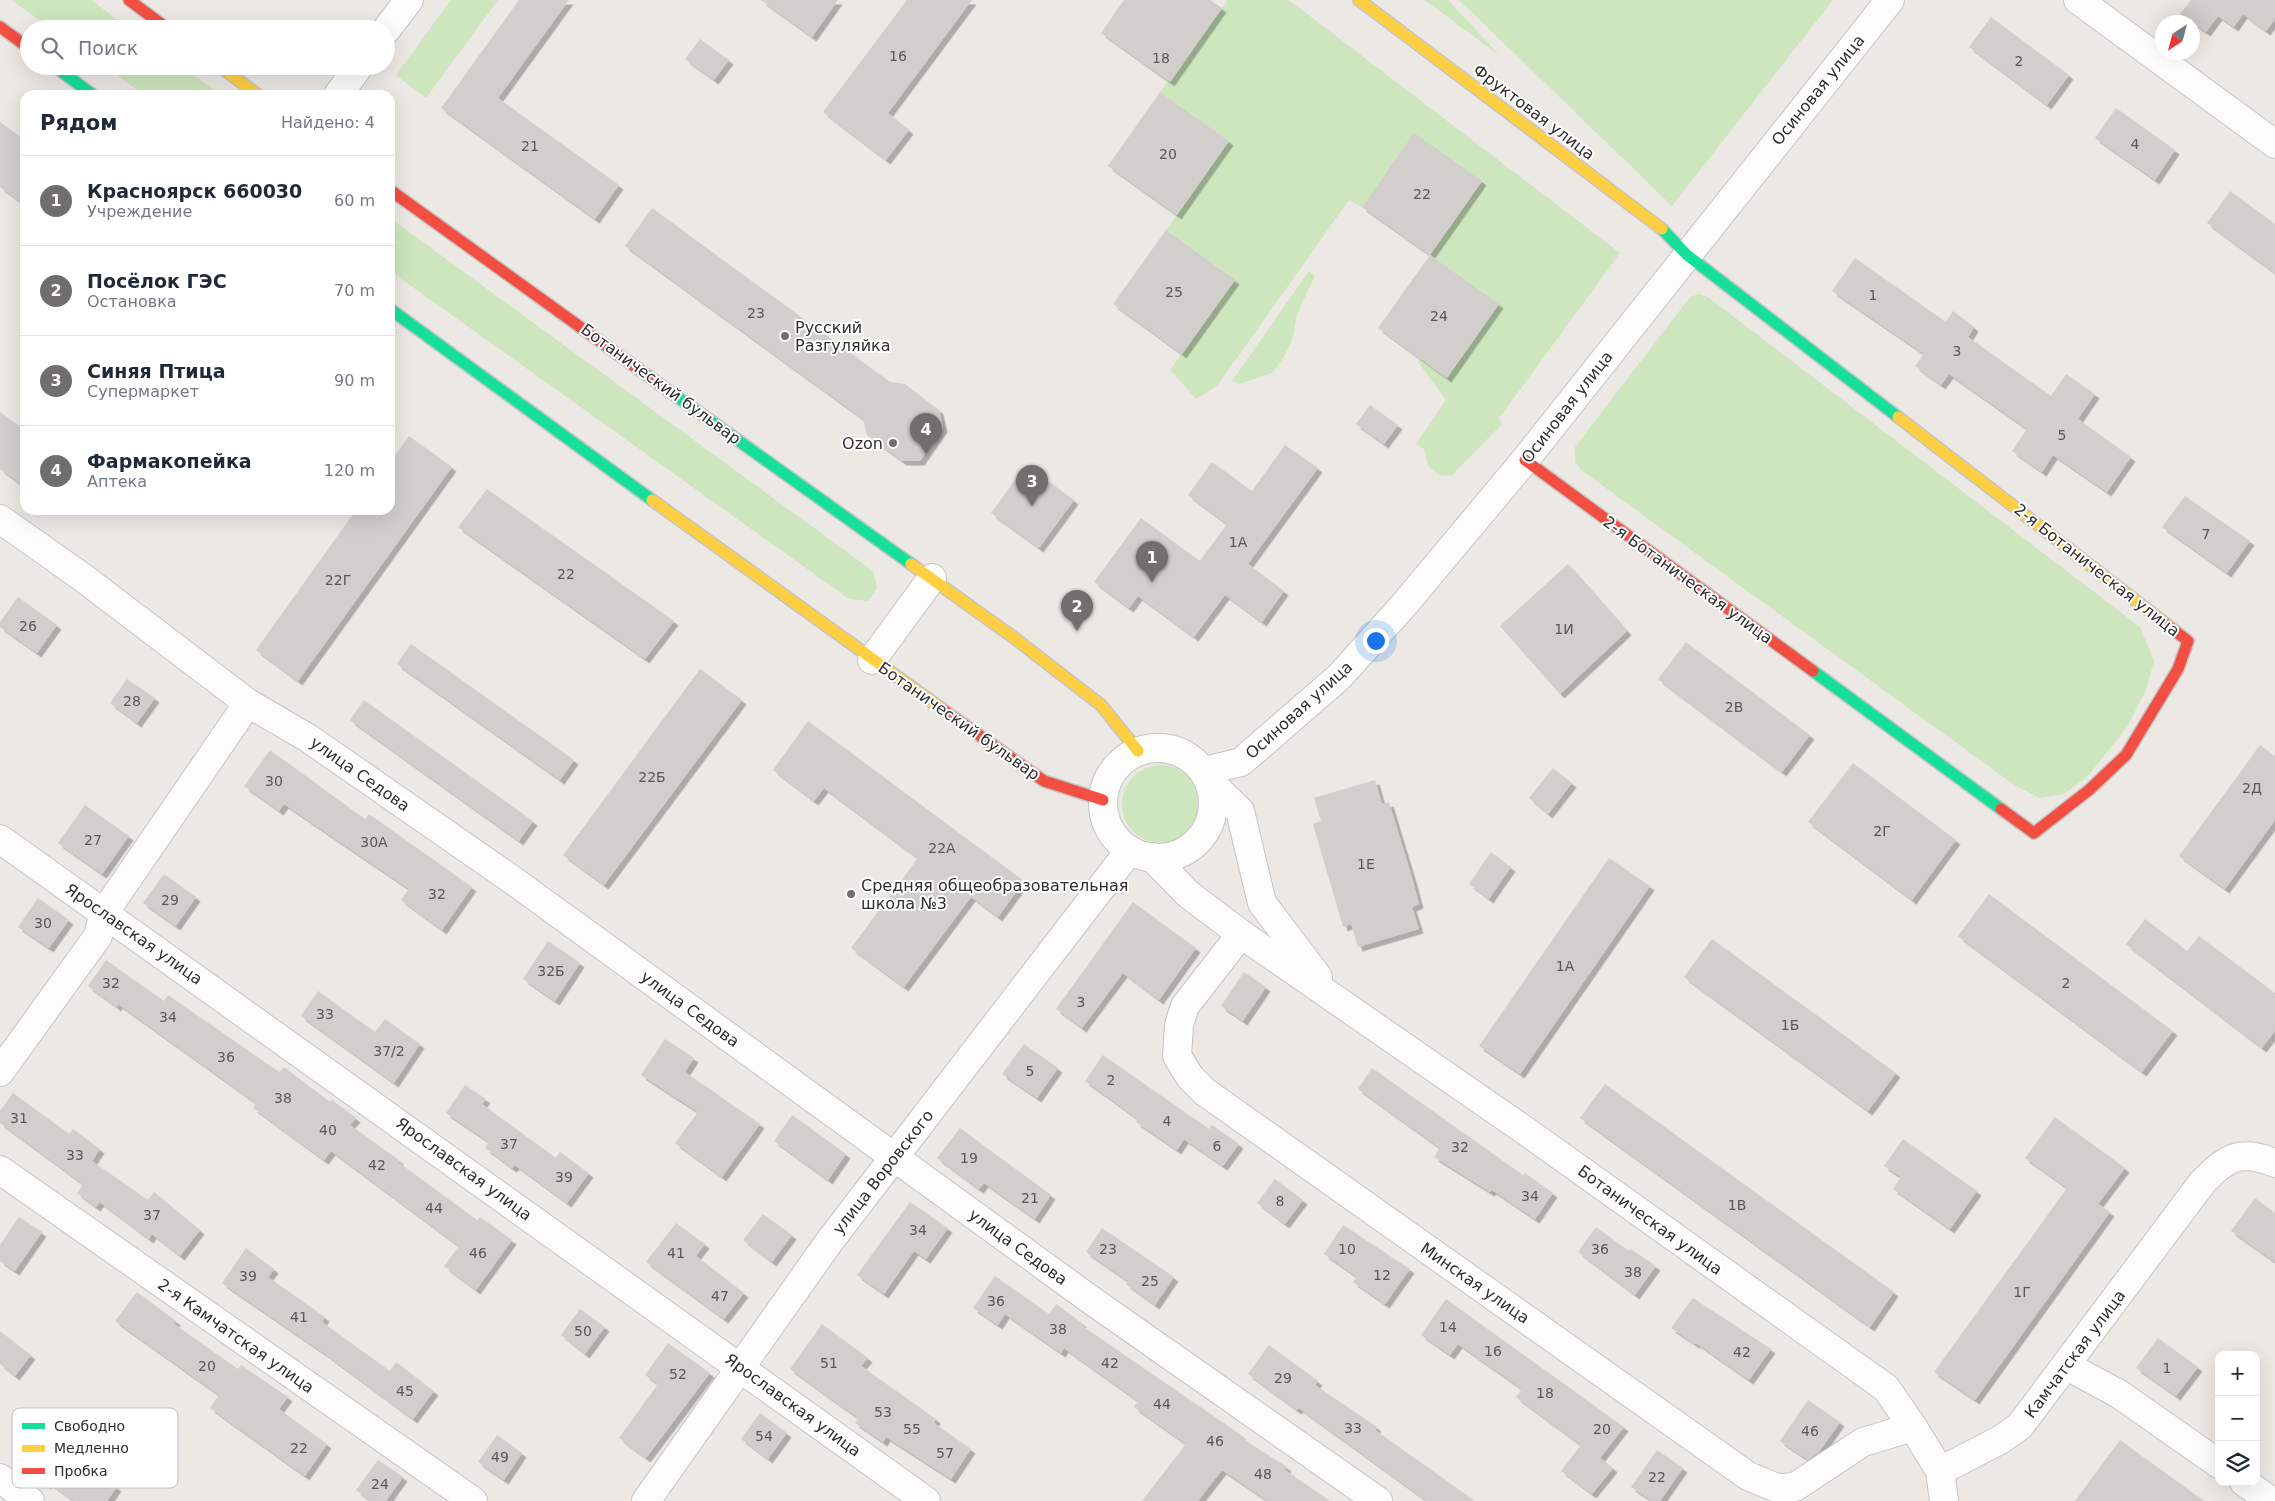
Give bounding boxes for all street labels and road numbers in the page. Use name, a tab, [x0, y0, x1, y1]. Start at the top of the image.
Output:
street label: Осиновая улица	[1768, 31, 1868, 149]
street label: Фруктовая улица	[1470, 60, 1598, 164]
street label: Ботанический бульвар	[577, 320, 745, 448]
street label: Осиновая улица	[1517, 347, 1617, 467]
street label: 2-я Ботаническая улица	[2011, 500, 2183, 640]
street label: 2-я Ботаническая улица	[1600, 512, 1776, 648]
street label: Осиновая улица	[1242, 657, 1356, 763]
street label: Ботанический бульвар	[875, 658, 1043, 784]
street label: улица Седова	[307, 733, 413, 815]
street label: Ярославская улица	[62, 879, 206, 989]
street label: улица Седова	[637, 967, 743, 1051]
street label: улица Воровского	[829, 1106, 937, 1238]
street label: Ярославская улица	[392, 1113, 536, 1225]
street label: Ботаническая улица	[1574, 1161, 1726, 1279]
street label: улица Седова	[965, 1205, 1071, 1289]
street label: Минская улица	[1417, 1238, 1533, 1328]
street label: 2-я Камчатская улица	[154, 1275, 318, 1397]
street label: Камчатская улица	[2021, 1286, 2129, 1422]
street label: Ярославская улица	[721, 1349, 865, 1461]

